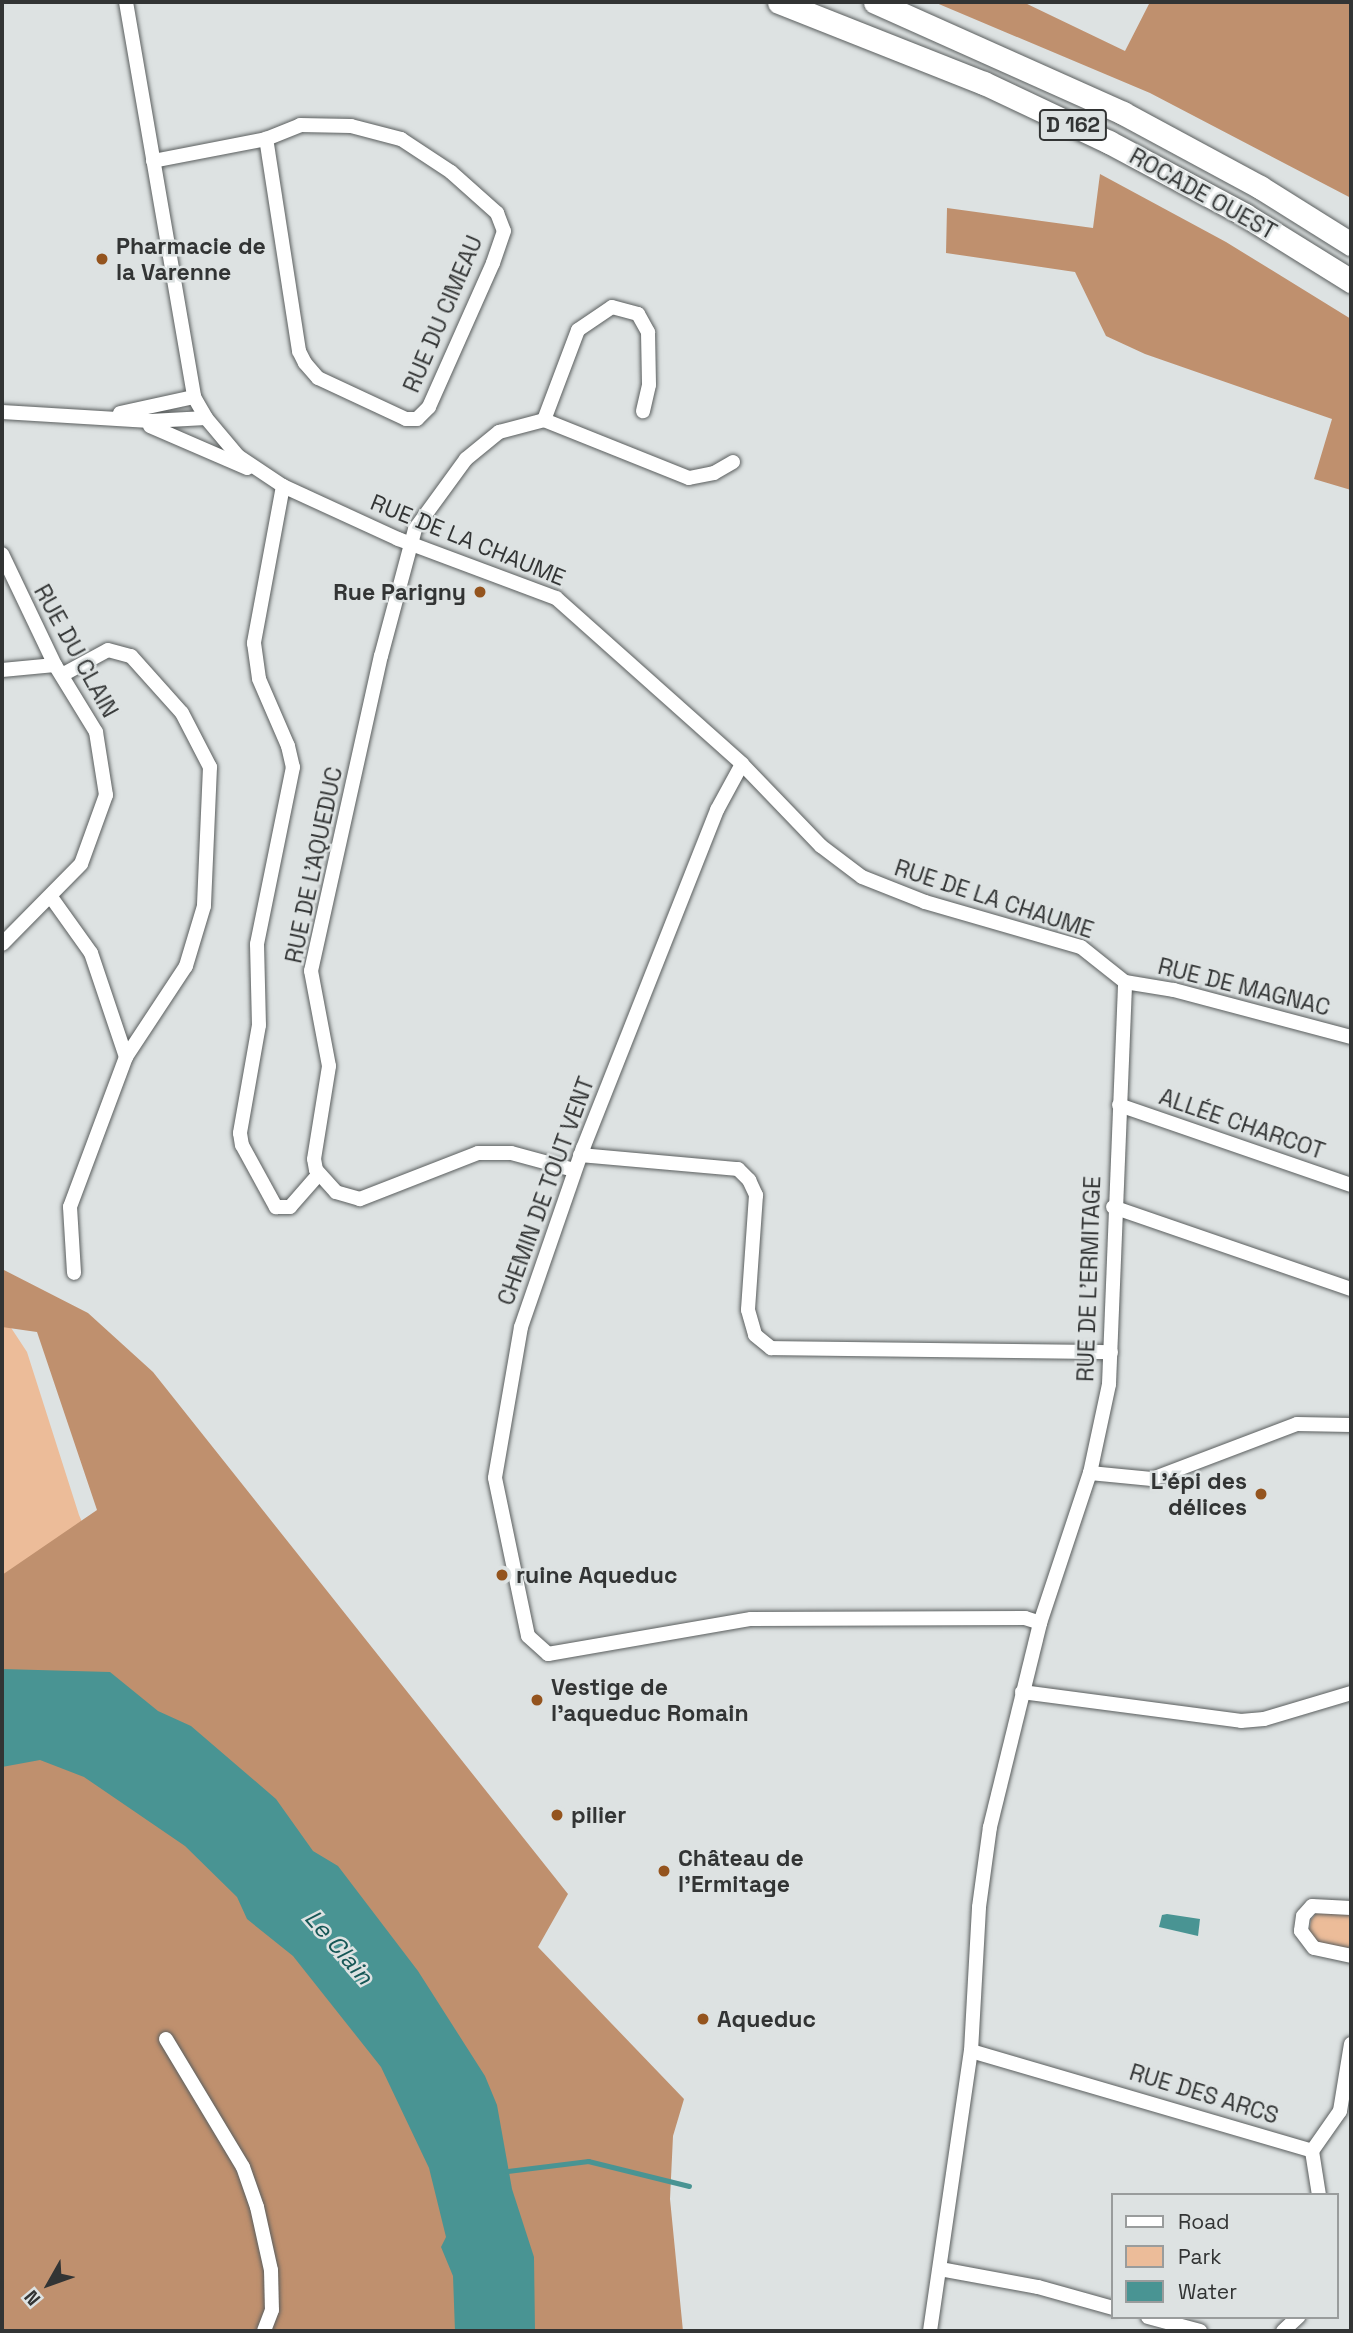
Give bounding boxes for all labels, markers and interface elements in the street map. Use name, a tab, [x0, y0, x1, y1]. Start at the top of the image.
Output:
road number: D 162	[1038, 108, 1108, 142]
street label: ROCADE OUEST	[1125, 142, 1281, 246]
street label: RUE DU CIMEAU	[397, 231, 489, 397]
place label: Pharmacie de la Varenne	[116, 232, 266, 286]
marker: Pharmacie de la Varenne	[94, 251, 110, 267]
street label: RUE DE LA CHAUME	[366, 488, 570, 592]
place label: Rue Parigny	[333, 578, 466, 606]
street label: RUE DU CLAIN	[28, 580, 124, 722]
marker: Rue Parigny	[472, 584, 488, 600]
street label: RUE DE L'AQUEDUC	[280, 764, 348, 966]
street label: RUE DE LA CHAUME	[891, 854, 1097, 944]
street label: RUE DE MAGNAC	[1155, 952, 1333, 1022]
street label: CHEMIN DE TOUT VENT	[492, 1072, 600, 1310]
street label: ALLÉE CHARCOT	[1156, 1083, 1328, 1165]
street label: RUE DE L'ERMITAGE	[1072, 1176, 1106, 1382]
place label: L'épi des délices	[1151, 1467, 1247, 1521]
marker: L'épi des délices	[1253, 1486, 1269, 1502]
place label: ruine Aqueduc	[516, 1561, 678, 1589]
marker: ruine Aqueduc	[494, 1567, 510, 1583]
place label: Vestige de l'aqueduc Romain	[551, 1673, 749, 1727]
marker: Vestige de l'aqueduc Romain	[529, 1692, 545, 1708]
place label: pilier	[571, 1801, 626, 1829]
marker: pilier	[549, 1807, 565, 1823]
place label: Château de l'Ermitage	[678, 1844, 804, 1898]
marker: Château de l'Ermitage	[656, 1863, 672, 1879]
water label: Le Clain	[299, 1904, 379, 1990]
place label: Aqueduc	[717, 2005, 816, 2033]
marker: Aqueduc	[695, 2011, 711, 2027]
street label: RUE DES ARCS	[1126, 2058, 1282, 2130]
legend	[1112, 2193, 1339, 2319]
text: Road	[1178, 2208, 1230, 2235]
text: Park	[1178, 2243, 1222, 2270]
north arrow	[14, 2249, 84, 2319]
text: Water	[1178, 2278, 1237, 2305]
text: N	[19, 2285, 46, 2311]

